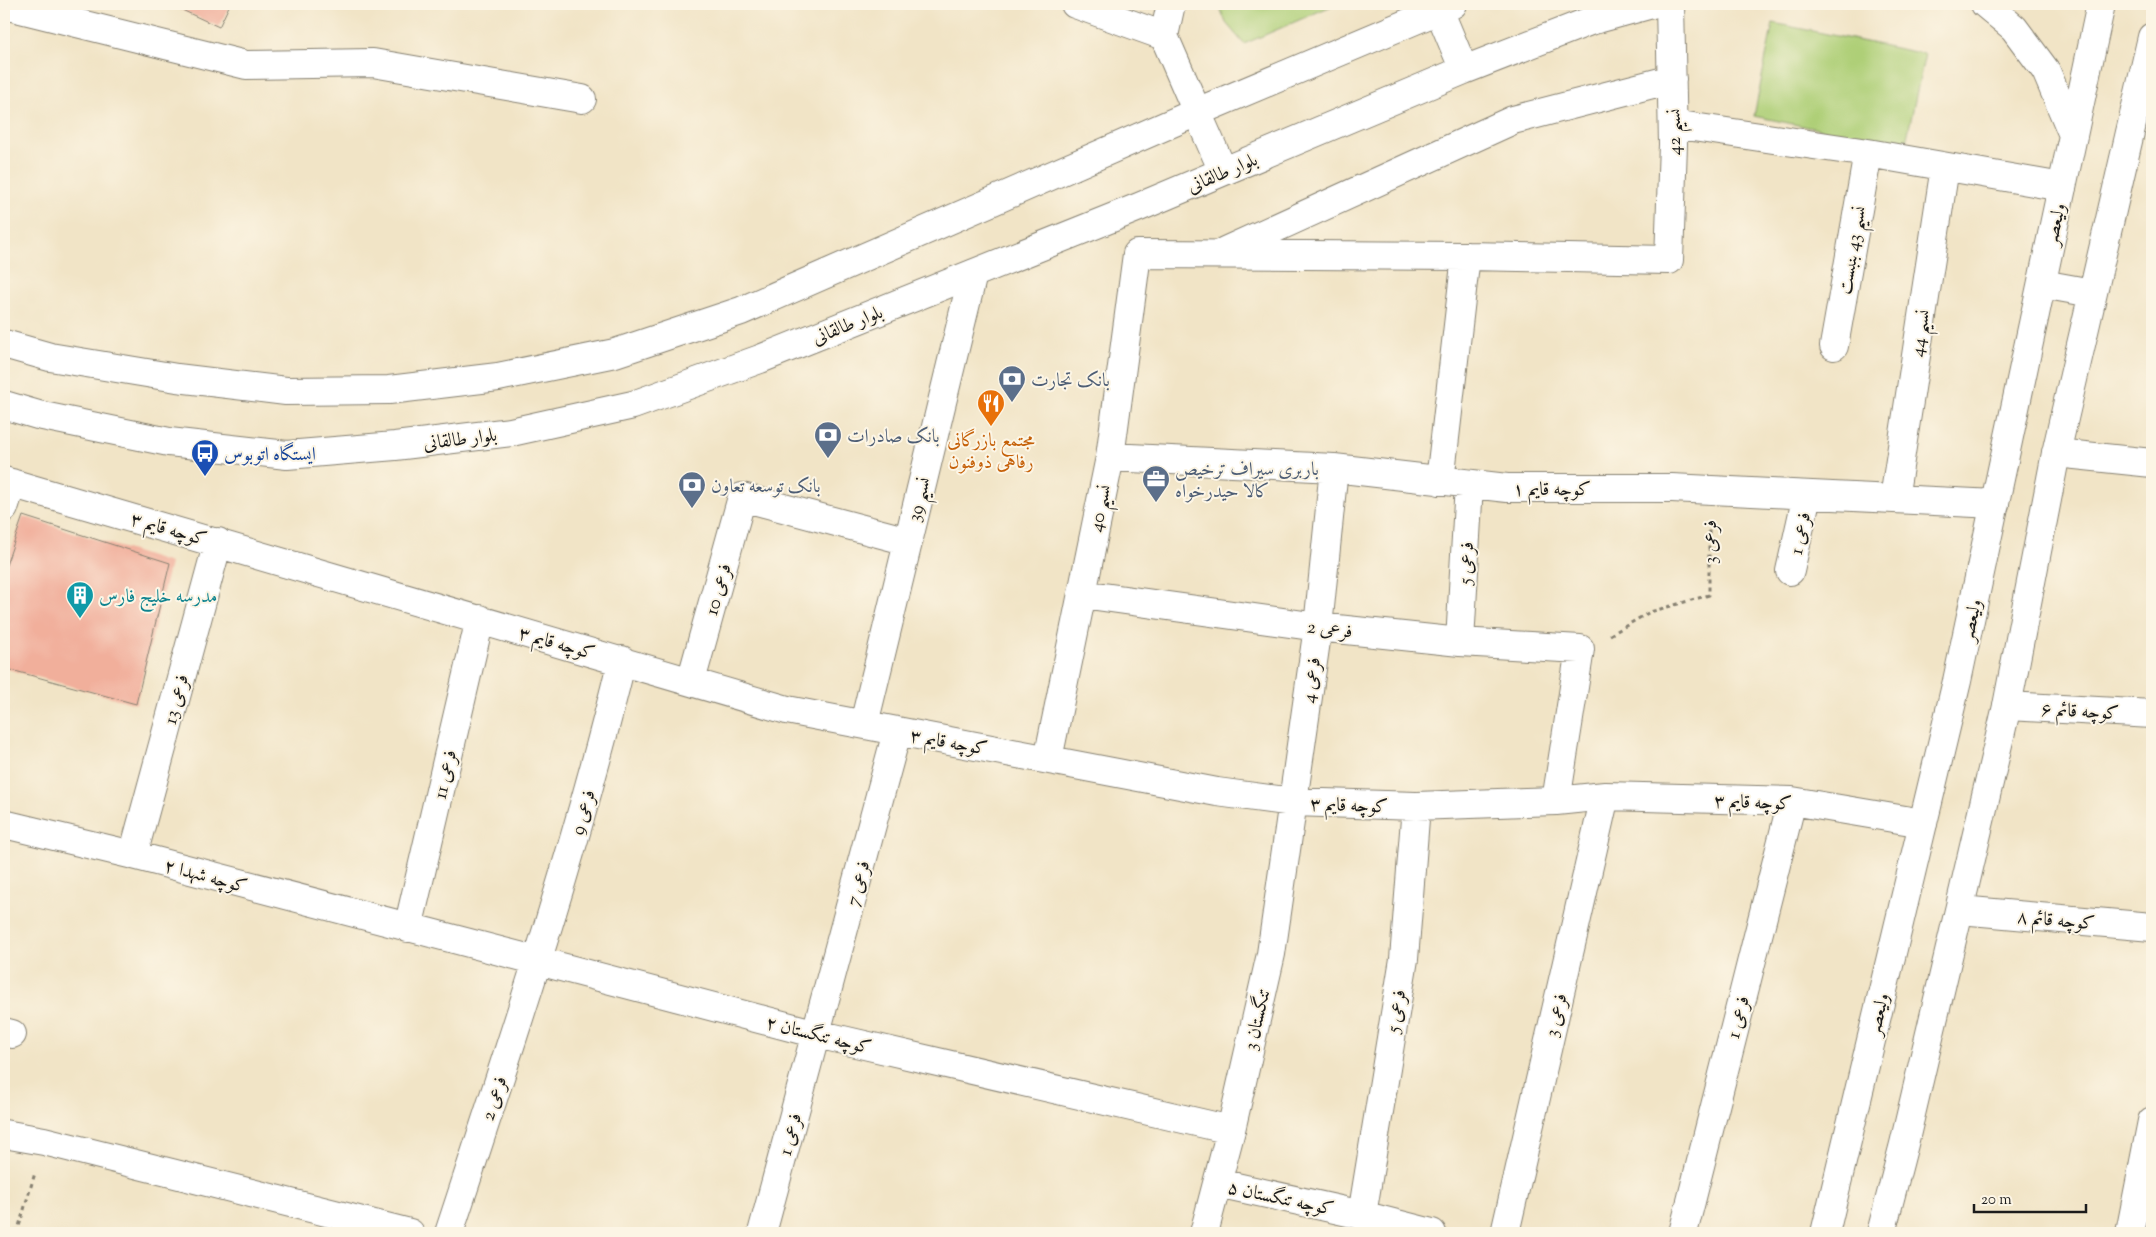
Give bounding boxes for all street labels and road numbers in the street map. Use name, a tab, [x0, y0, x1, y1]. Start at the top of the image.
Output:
street label: نسیم 42	[1662, 109, 1693, 155]
street label: بلوار طالقانی	[1184, 147, 1262, 201]
street label: ولیعصر	[2038, 201, 2074, 250]
street label: نسیم 43 بنبست	[1832, 204, 1878, 298]
street label: بلوار طالقانی	[808, 300, 887, 353]
street label: نسیم 44	[1904, 308, 1942, 360]
street label: بلوار طالقانی	[422, 423, 499, 458]
street label: نسیم 39	[902, 475, 943, 526]
street label: کوچه قایم ۱	[1513, 477, 1591, 505]
street label: نسیم 40	[1083, 482, 1124, 535]
street label: کوچه قایم ۳	[127, 507, 210, 555]
street label: فرعی 1	[1784, 510, 1819, 557]
street label: فرعی 3	[1698, 520, 1725, 564]
street label: فرعی 5	[1453, 541, 1482, 586]
street label: فرعی 10	[699, 561, 740, 619]
street label: ولیعصر	[1954, 597, 1990, 646]
street label: فرعی 2	[1305, 614, 1354, 647]
street label: کوچه قایم ۳	[515, 621, 598, 669]
street label: فرعی 4	[1296, 656, 1329, 705]
street label: فرعی 13	[158, 672, 197, 728]
street label: کوچه قائم ۶	[2040, 697, 2120, 729]
street label: کوچه قایم ۳	[908, 723, 989, 765]
street label: فرعی 11	[428, 747, 465, 802]
street label: فرعی 9	[565, 787, 604, 838]
street label: کوچه قایم ۳	[1713, 789, 1792, 819]
street label: کوچه قایم ۳	[1309, 792, 1388, 822]
street label: کوچه شهدا ۲	[161, 853, 250, 902]
street label: فرعی 7	[840, 858, 878, 909]
street label: کوچه قائم ۸	[2016, 905, 2096, 939]
street label: تنگستان 3	[1237, 986, 1279, 1053]
street label: فرعی 5	[1381, 988, 1414, 1036]
street label: فرعی 3	[1539, 991, 1576, 1040]
street label: ولیعصر	[1861, 991, 1897, 1040]
street label: فرعی 1	[1721, 993, 1758, 1042]
street label: کوچه تنگستان ۲	[763, 1009, 874, 1063]
street label: فرعی 2	[476, 1073, 515, 1125]
street label: فرعی 1	[773, 1110, 810, 1159]
street label: کوچه تنگستان ۵	[1225, 1174, 1336, 1224]

